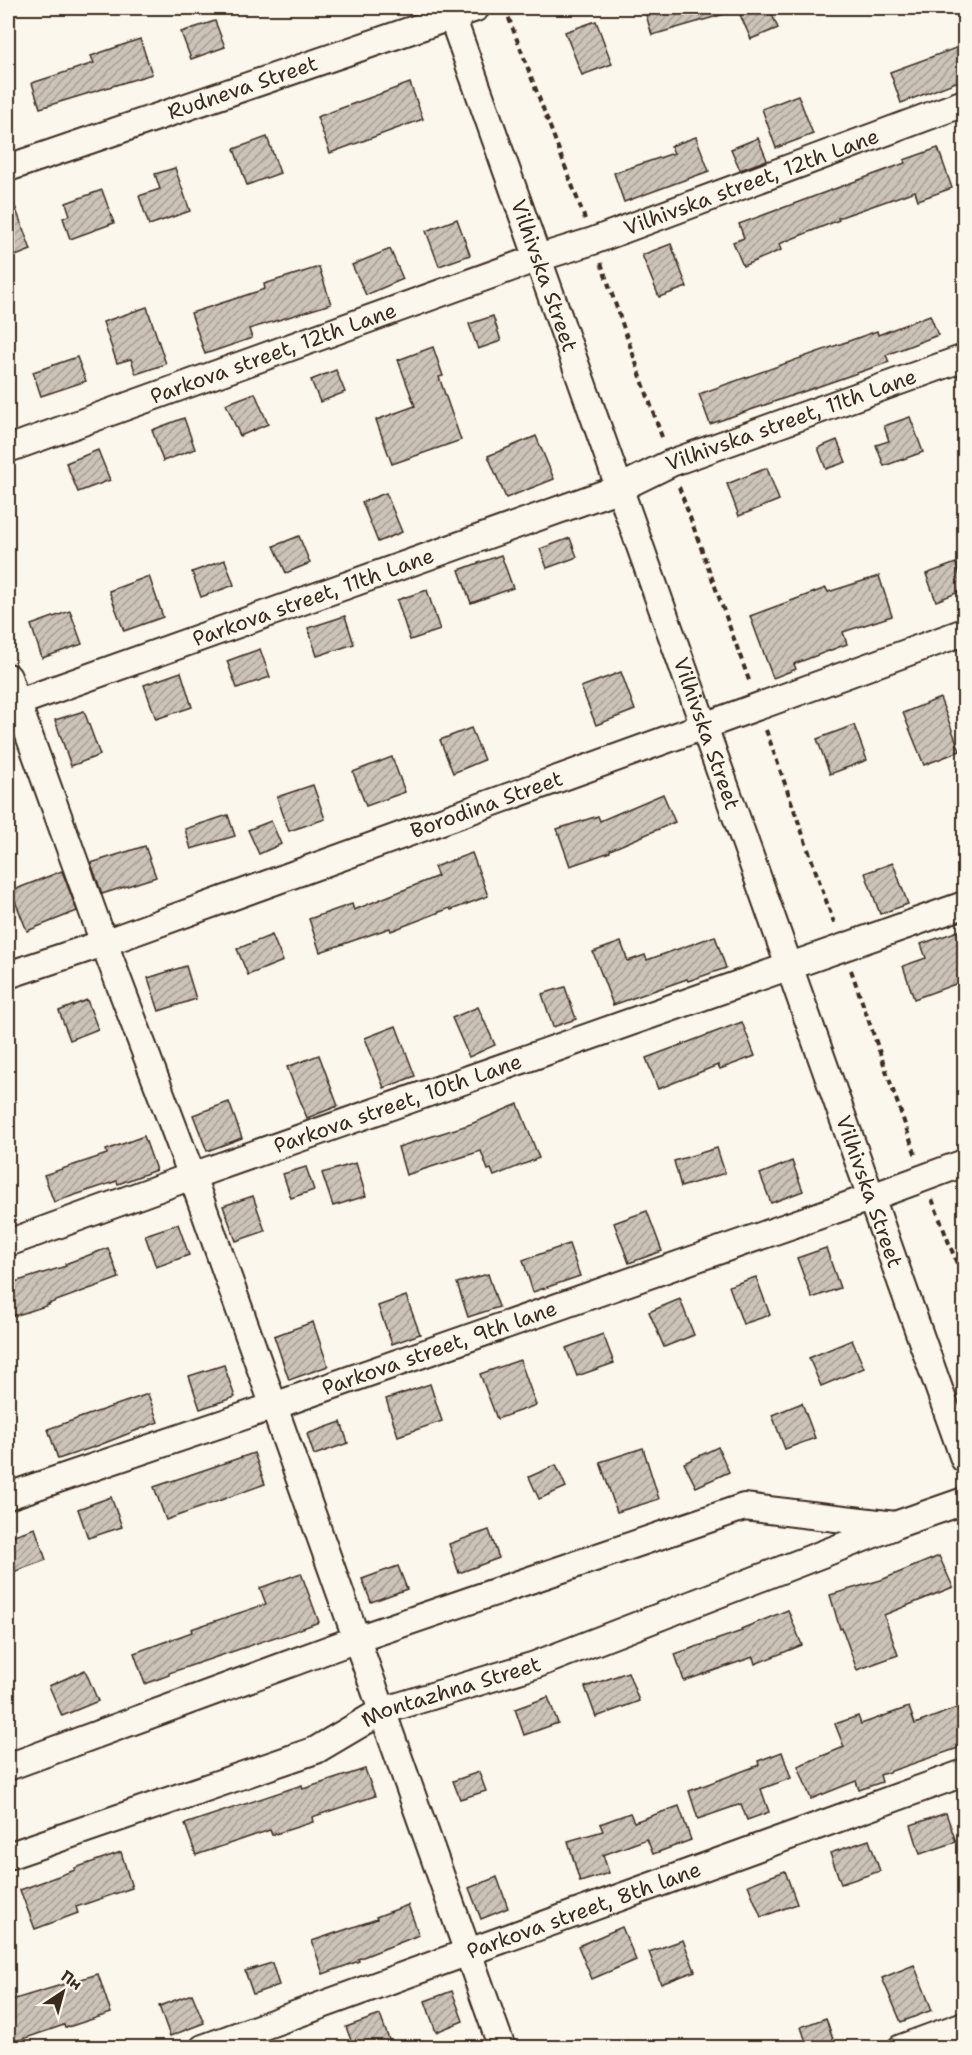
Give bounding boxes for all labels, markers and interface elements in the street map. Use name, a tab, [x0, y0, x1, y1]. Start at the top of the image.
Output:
street label: Rudneva Street	[164, 49, 321, 126]
street label: Vilhivska street, 12th Lane	[620, 122, 883, 242]
street label: Vilhivska Street	[504, 196, 584, 356]
street label: Parkova street, 12th Lane	[146, 296, 400, 411]
street label: Vilhivska street, 11th Lane	[662, 362, 920, 478]
street label: Parkova street, 11th Lane	[189, 541, 438, 653]
street label: Vilhivska Street	[667, 654, 746, 814]
street label: Borodina Street	[407, 764, 567, 845]
street label: Parkova street, 10th Lane	[270, 1047, 526, 1160]
street label: Vilhivska Street	[829, 1112, 909, 1272]
street label: Parkova street, 9th lane	[318, 1294, 561, 1402]
street label: Montazhna Street	[356, 1650, 545, 1734]
street label: Parkova street, 8th lane	[463, 1855, 705, 1966]
north arrow	[33, 1962, 93, 2022]
text: Пн	[57, 1966, 86, 1995]

